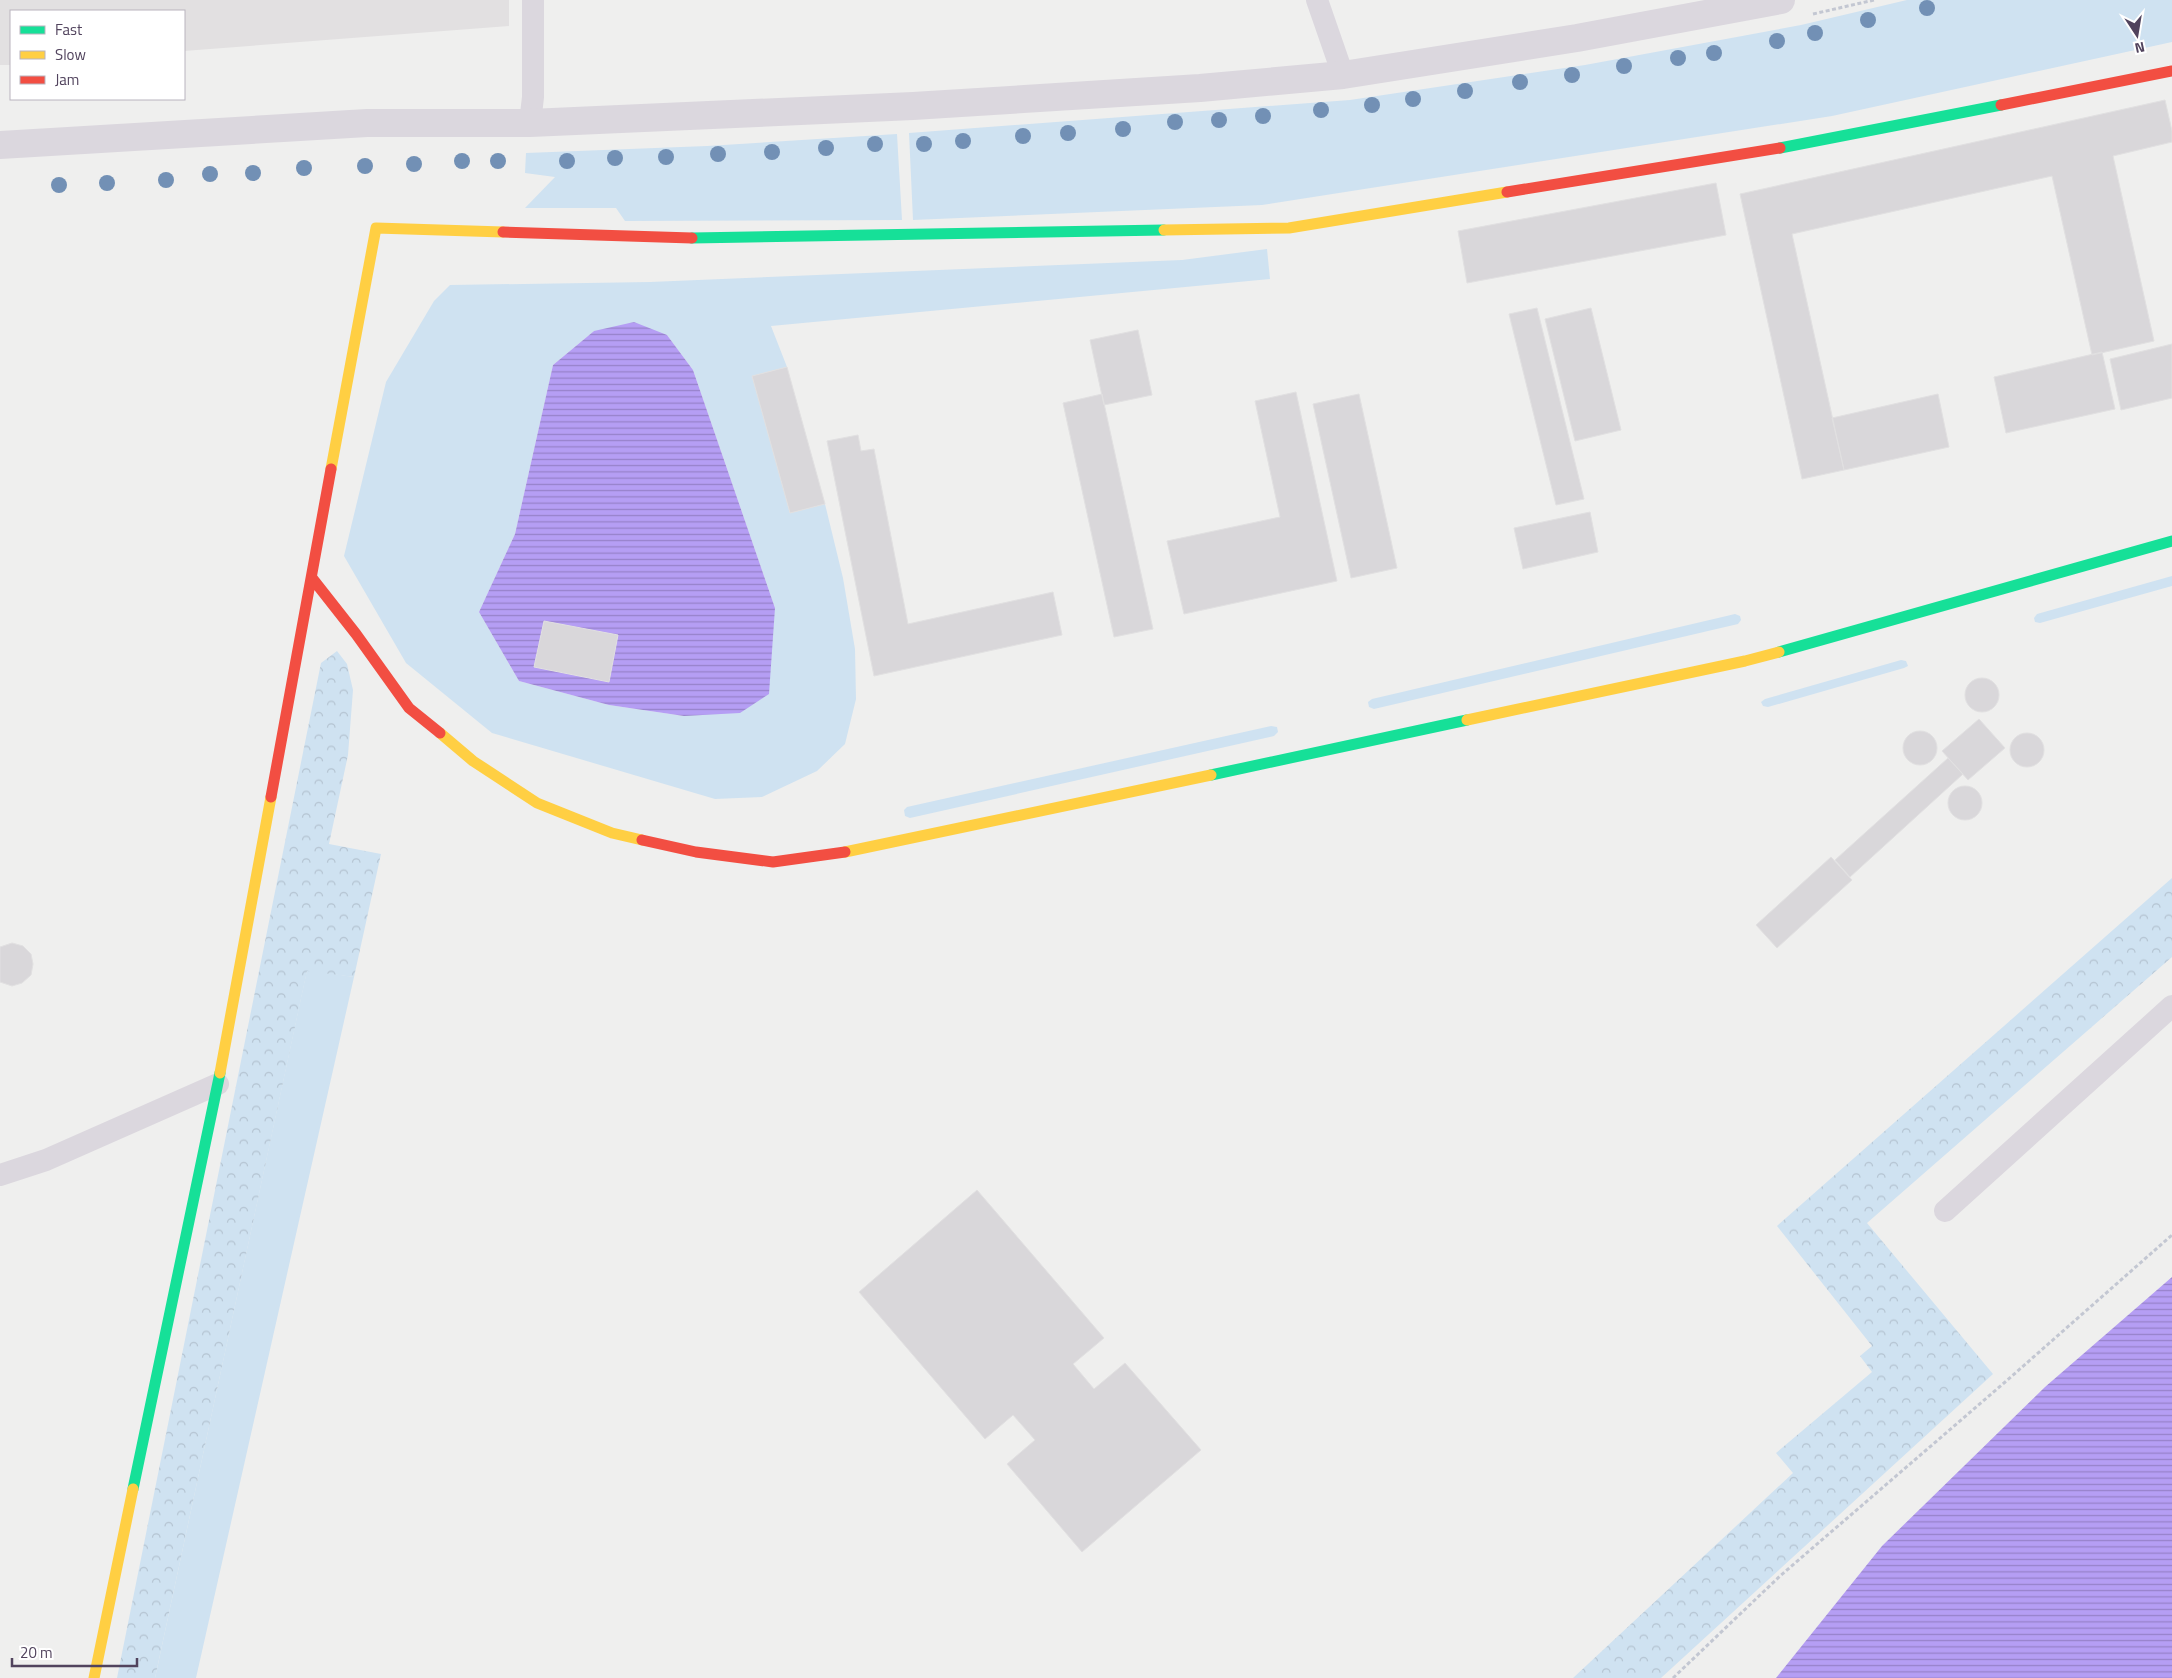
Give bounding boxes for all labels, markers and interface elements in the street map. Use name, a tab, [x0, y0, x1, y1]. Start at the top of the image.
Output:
legend	[10, 10, 185, 100]
north arrow	[2112, 10, 2162, 60]
text: Fast	[55, 18, 83, 41]
text: N	[2133, 37, 2147, 59]
text: Slow	[55, 43, 86, 66]
text: Jam	[55, 68, 79, 91]
scale bar	[12, 1636, 138, 1668]
text: 20 m	[20, 1641, 53, 1664]

